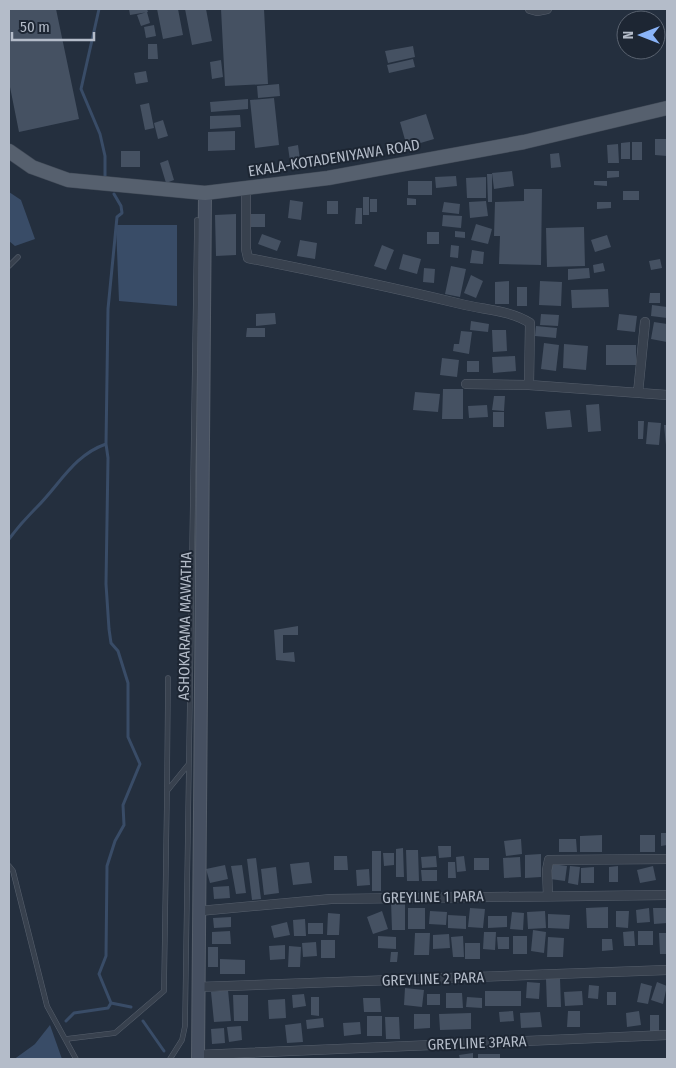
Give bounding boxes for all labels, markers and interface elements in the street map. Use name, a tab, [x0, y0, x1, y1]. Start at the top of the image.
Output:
scale bar	[12, 10, 95, 42]
north arrow	[616, 10, 666, 60]
text: 50 m	[20, 18, 50, 36]
text: N	[620, 31, 637, 39]
street label: EKALA-KOTADENIYAWA ROAD	[247, 136, 421, 180]
street label: ASHOKARAMA MAWATHA	[175, 551, 195, 700]
street label: GREYLINE 1 PARA	[382, 887, 484, 907]
street label: GREYLINE 2 PARA	[381, 968, 485, 990]
street label: GREYLINE 3PARA	[427, 1032, 527, 1054]

